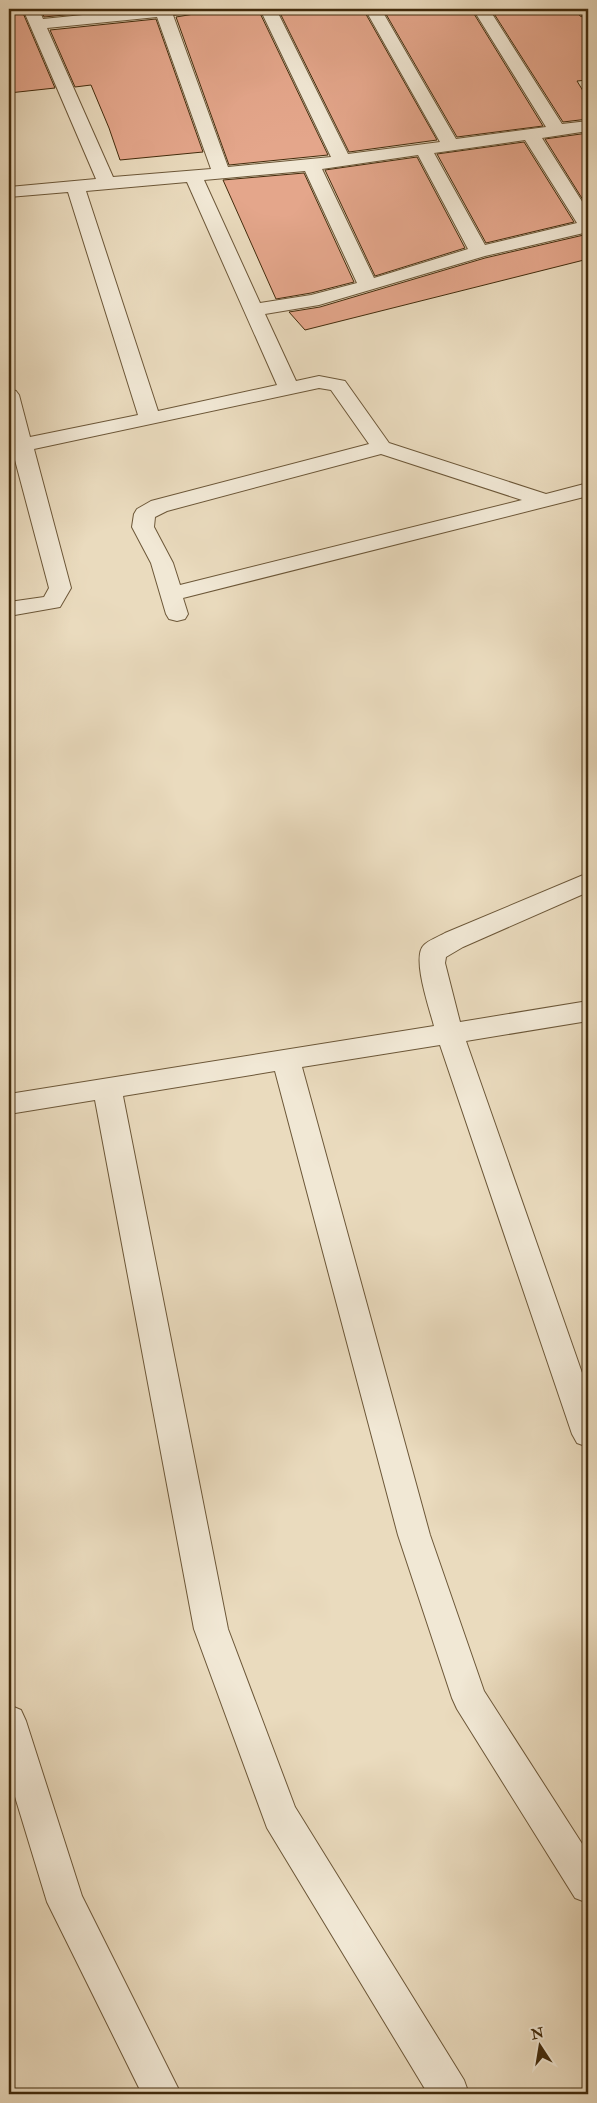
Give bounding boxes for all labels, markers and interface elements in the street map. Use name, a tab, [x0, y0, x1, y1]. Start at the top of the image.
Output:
north arrow	[514, 2020, 564, 2070]
text: N	[529, 2024, 546, 2044]

